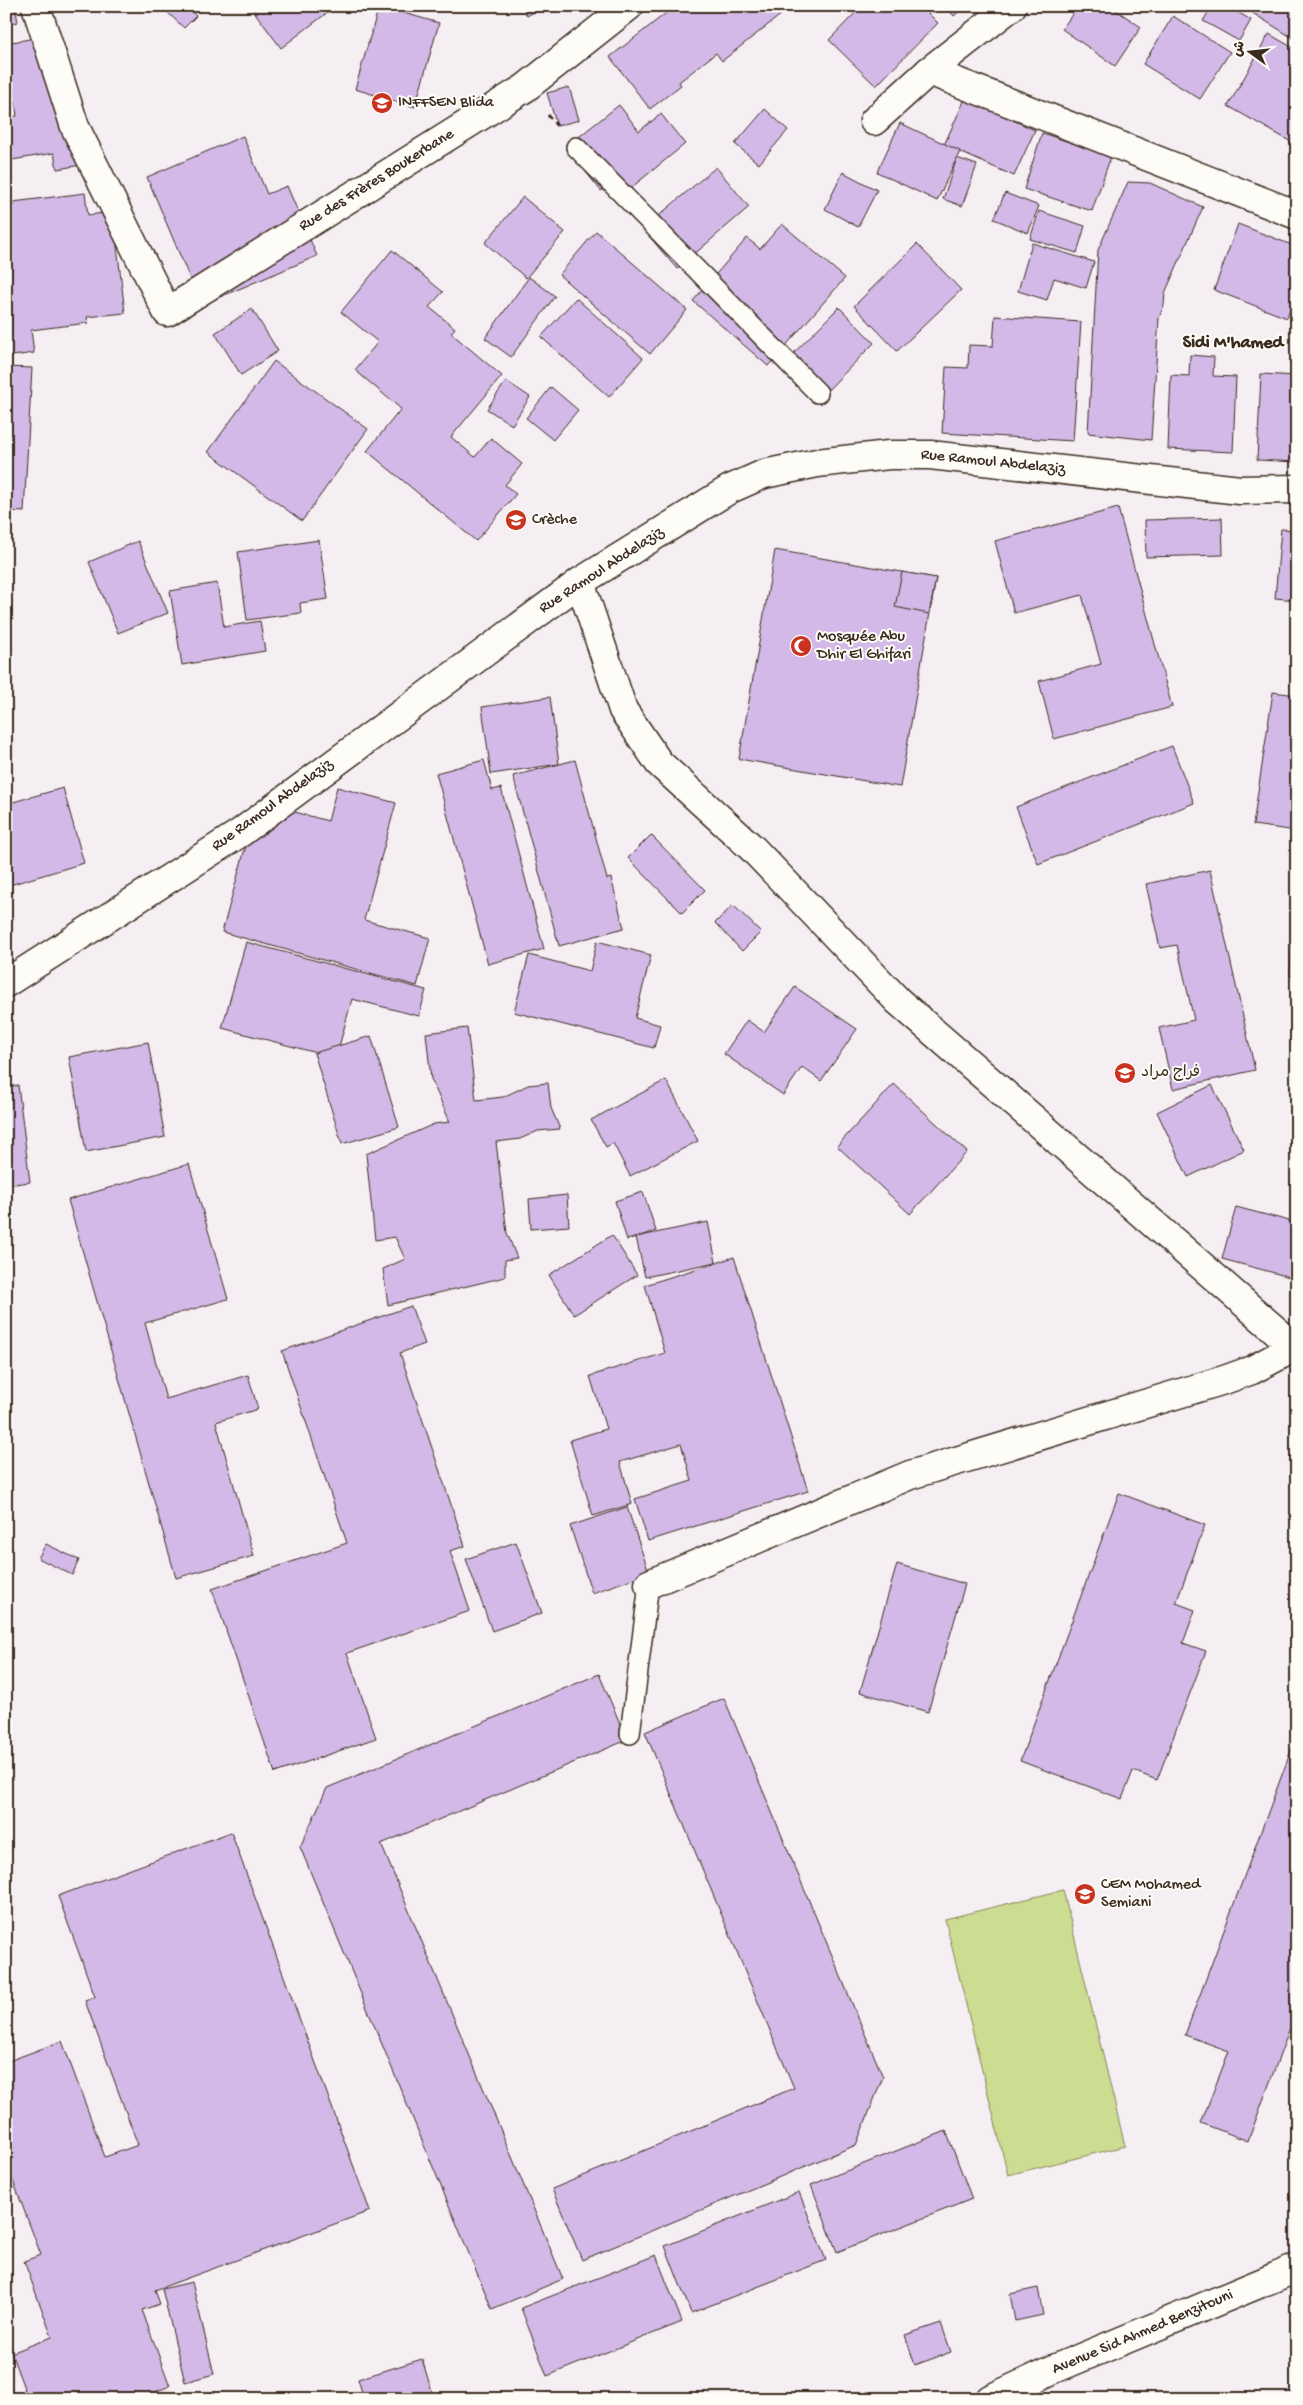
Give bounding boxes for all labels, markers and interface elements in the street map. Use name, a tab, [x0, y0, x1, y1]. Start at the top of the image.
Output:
north arrow	[1226, 28, 1276, 78]
text: ش	[1230, 40, 1250, 59]
school or university icon: INFFSEN Blida	[370, 91, 394, 115]
place label: INFFSEN Blida	[398, 94, 495, 113]
street label: Rue des Frères Boukerbane	[296, 125, 459, 237]
district label: Sidi M'hamed	[1183, 333, 1286, 354]
street label: Rue Ramoul Abdelaziz	[920, 446, 1067, 480]
school or university icon: Crèche	[504, 508, 528, 532]
place label: Crèche	[532, 511, 578, 530]
street label: Rue Ramoul Abdelaziz	[536, 523, 669, 619]
place label: Mosquée Abu Dhir El Ghifari	[816, 628, 911, 665]
mosque icon: Mosquée Abu Dhir El Ghifari	[789, 634, 813, 658]
street label: Rue Ramoul Abdelaziz	[209, 755, 338, 856]
school or university icon: فراج مراد	[1113, 1061, 1137, 1085]
place label: فراج مراد	[1141, 1064, 1200, 1083]
place label: CEM Mohamed Semiani	[1101, 1876, 1202, 1913]
school or university icon: CEM Mohamed Semiani	[1073, 1882, 1097, 1906]
street label: Avenue Sid Ahmed Benzitouni	[1050, 2286, 1236, 2380]

